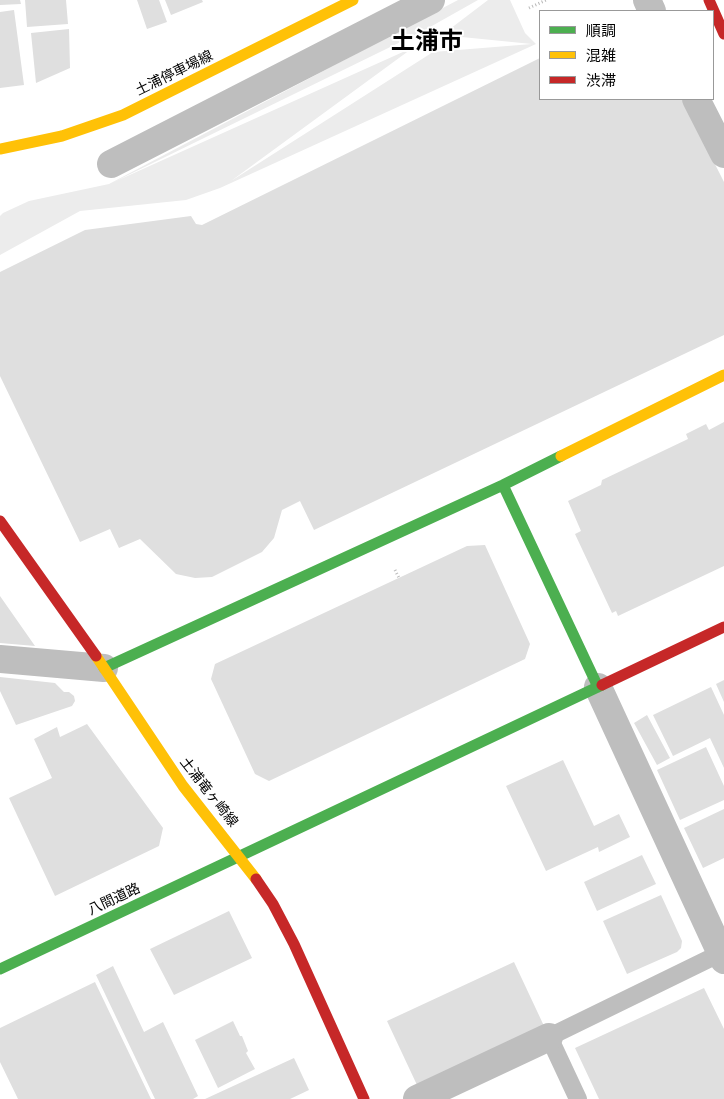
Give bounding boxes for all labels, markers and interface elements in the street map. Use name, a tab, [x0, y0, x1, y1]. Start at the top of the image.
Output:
legend	[539, 10, 714, 100]
text: 順調	[586, 21, 616, 39]
district label: 土浦市	[391, 27, 463, 55]
text: 混雑	[586, 46, 616, 64]
street label: 土浦停車場線	[133, 47, 215, 99]
text: 渋滞	[586, 71, 616, 89]
street label: 土浦竜ヶ崎線	[177, 754, 241, 830]
street label: 八間道路	[85, 880, 143, 918]

